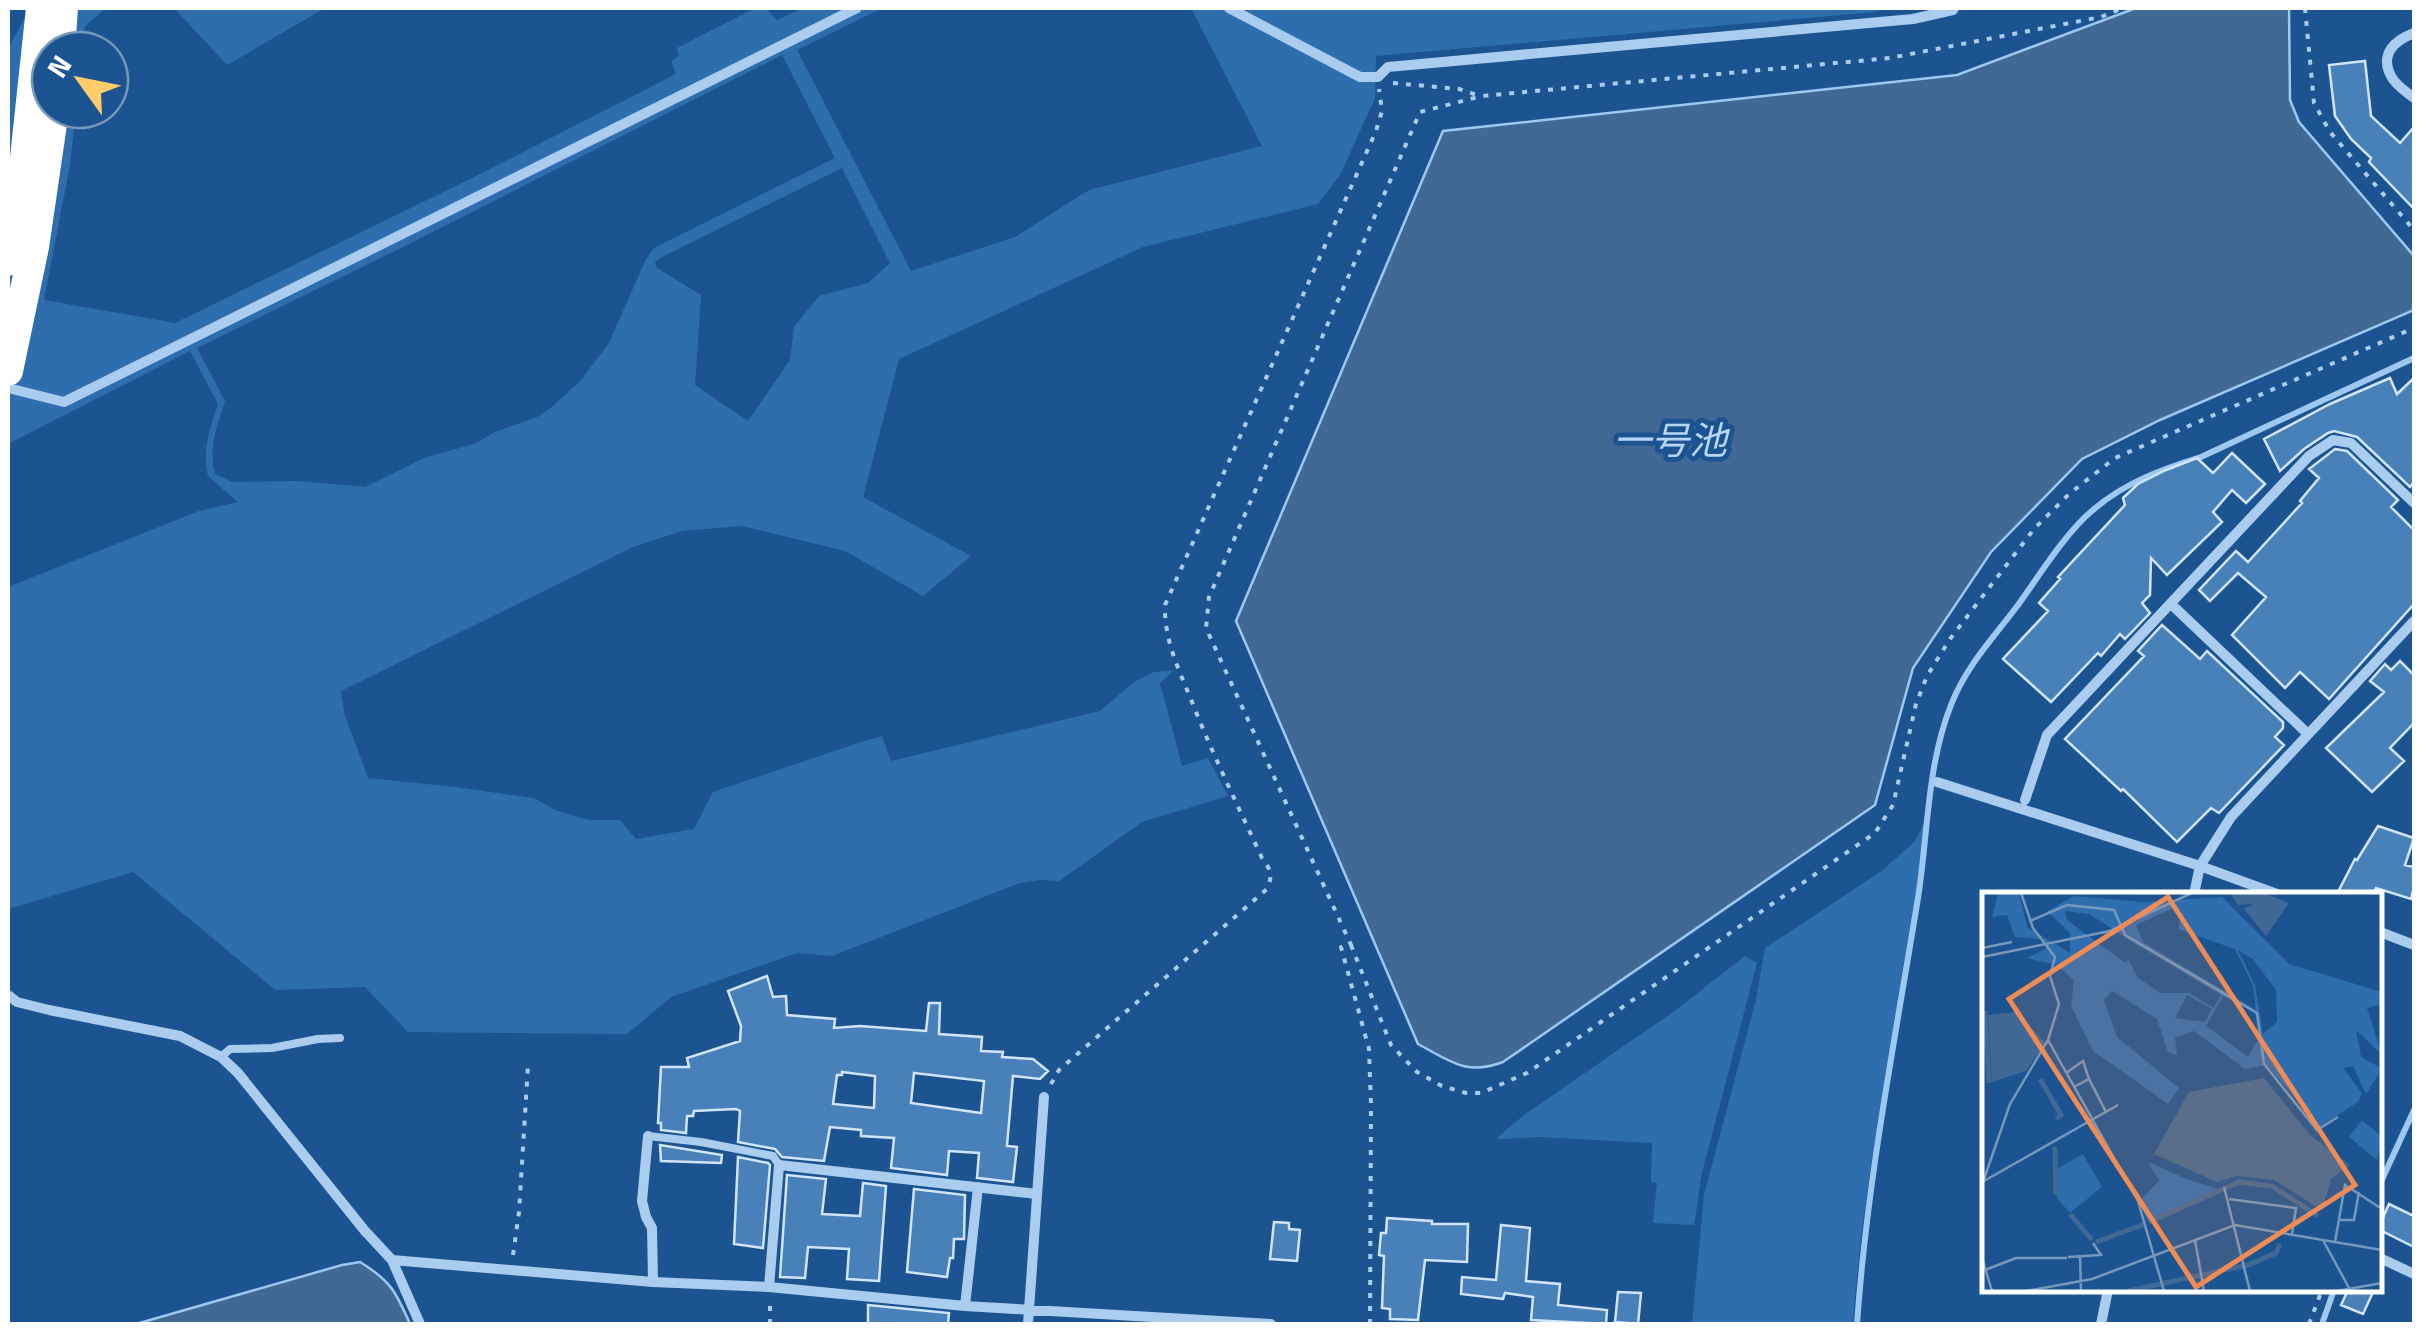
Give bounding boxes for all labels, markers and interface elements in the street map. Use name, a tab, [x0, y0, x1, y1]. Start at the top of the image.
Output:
north arrow	[30, 30, 130, 130]
text: N	[35, 46, 82, 86]
water label: 一号池	[1613, 411, 1731, 469]
inset map	[1982, 892, 2382, 1292]

